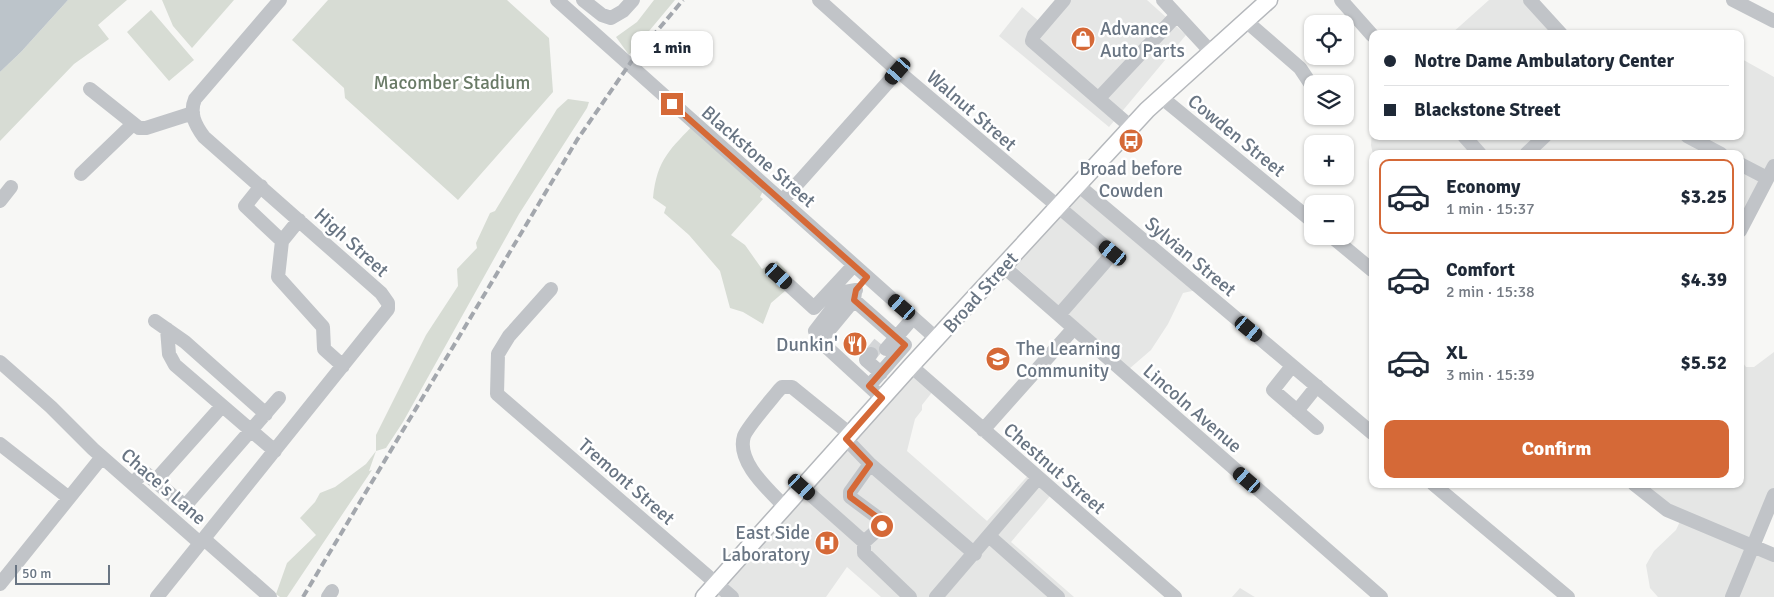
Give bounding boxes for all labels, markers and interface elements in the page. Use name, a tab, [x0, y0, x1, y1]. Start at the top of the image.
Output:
map controls	[1304, 15, 1354, 245]
button: locate	[1304, 15, 1354, 65]
place label: Advance Auto Parts	[1100, 17, 1185, 63]
shop icon: Advance Auto Parts	[1070, 26, 1096, 52]
callout: 1 min	[631, 32, 713, 66]
text: 1 min	[653, 38, 691, 58]
text: Notre Dame Ambulatory Center	[1414, 49, 1674, 73]
car	[882, 55, 913, 87]
street label: Walnut Street	[921, 65, 1022, 157]
park label: Macomber Stadium	[374, 71, 530, 95]
button: layers	[1304, 75, 1354, 125]
street label: Cowden Street	[1183, 89, 1290, 183]
route end	[661, 93, 683, 115]
text: Blackstone Street	[1414, 98, 1561, 122]
street label: Blackstone Street	[696, 101, 821, 213]
bus stop icon: Broad before Cowden	[1118, 128, 1144, 154]
button: +	[1304, 135, 1354, 185]
place label: Broad before Cowden	[1079, 157, 1183, 203]
icon: car	[1386, 174, 1431, 219]
text: Economy	[1446, 175, 1520, 199]
text: $3.25	[1681, 185, 1727, 209]
button: −	[1304, 195, 1354, 245]
text: 1 min · 15:37	[1446, 199, 1535, 219]
street label: High Street	[309, 203, 394, 283]
street label: Sylvian Street	[1140, 212, 1241, 302]
car	[1096, 238, 1129, 268]
street label: Broad Street	[938, 247, 1024, 338]
icon: car	[1386, 257, 1431, 302]
text: Comfort	[1446, 258, 1515, 282]
car	[762, 260, 795, 292]
text: $4.39	[1681, 268, 1727, 292]
text: 2 min · 15:38	[1446, 282, 1535, 302]
car	[885, 291, 918, 323]
car	[1232, 314, 1265, 344]
restaurant icon: Dunkin'	[842, 331, 868, 357]
place label: Dunkin'	[776, 333, 838, 357]
place label: The Learning Community	[1016, 337, 1121, 383]
icon: car	[1386, 340, 1431, 385]
text: XL	[1446, 341, 1468, 365]
school or university icon: The Learning Community	[985, 346, 1011, 372]
text: $5.52	[1681, 351, 1727, 375]
street label: Lincoln Avenue	[1138, 359, 1247, 458]
text: 3 min · 15:39	[1446, 365, 1535, 385]
street label: Chestnut Street	[998, 418, 1111, 520]
button: Confirm	[1384, 420, 1729, 478]
street label: Tremont Street	[573, 433, 680, 530]
street label: Chace's Lane	[116, 443, 211, 530]
car	[1230, 464, 1263, 496]
car	[785, 471, 818, 503]
route start	[871, 515, 893, 537]
place label: East Side Laboratory	[722, 521, 810, 567]
hospital icon: East Side Laboratory	[814, 530, 840, 556]
scale bar	[15, 562, 110, 585]
text: 50 m	[22, 565, 51, 582]

